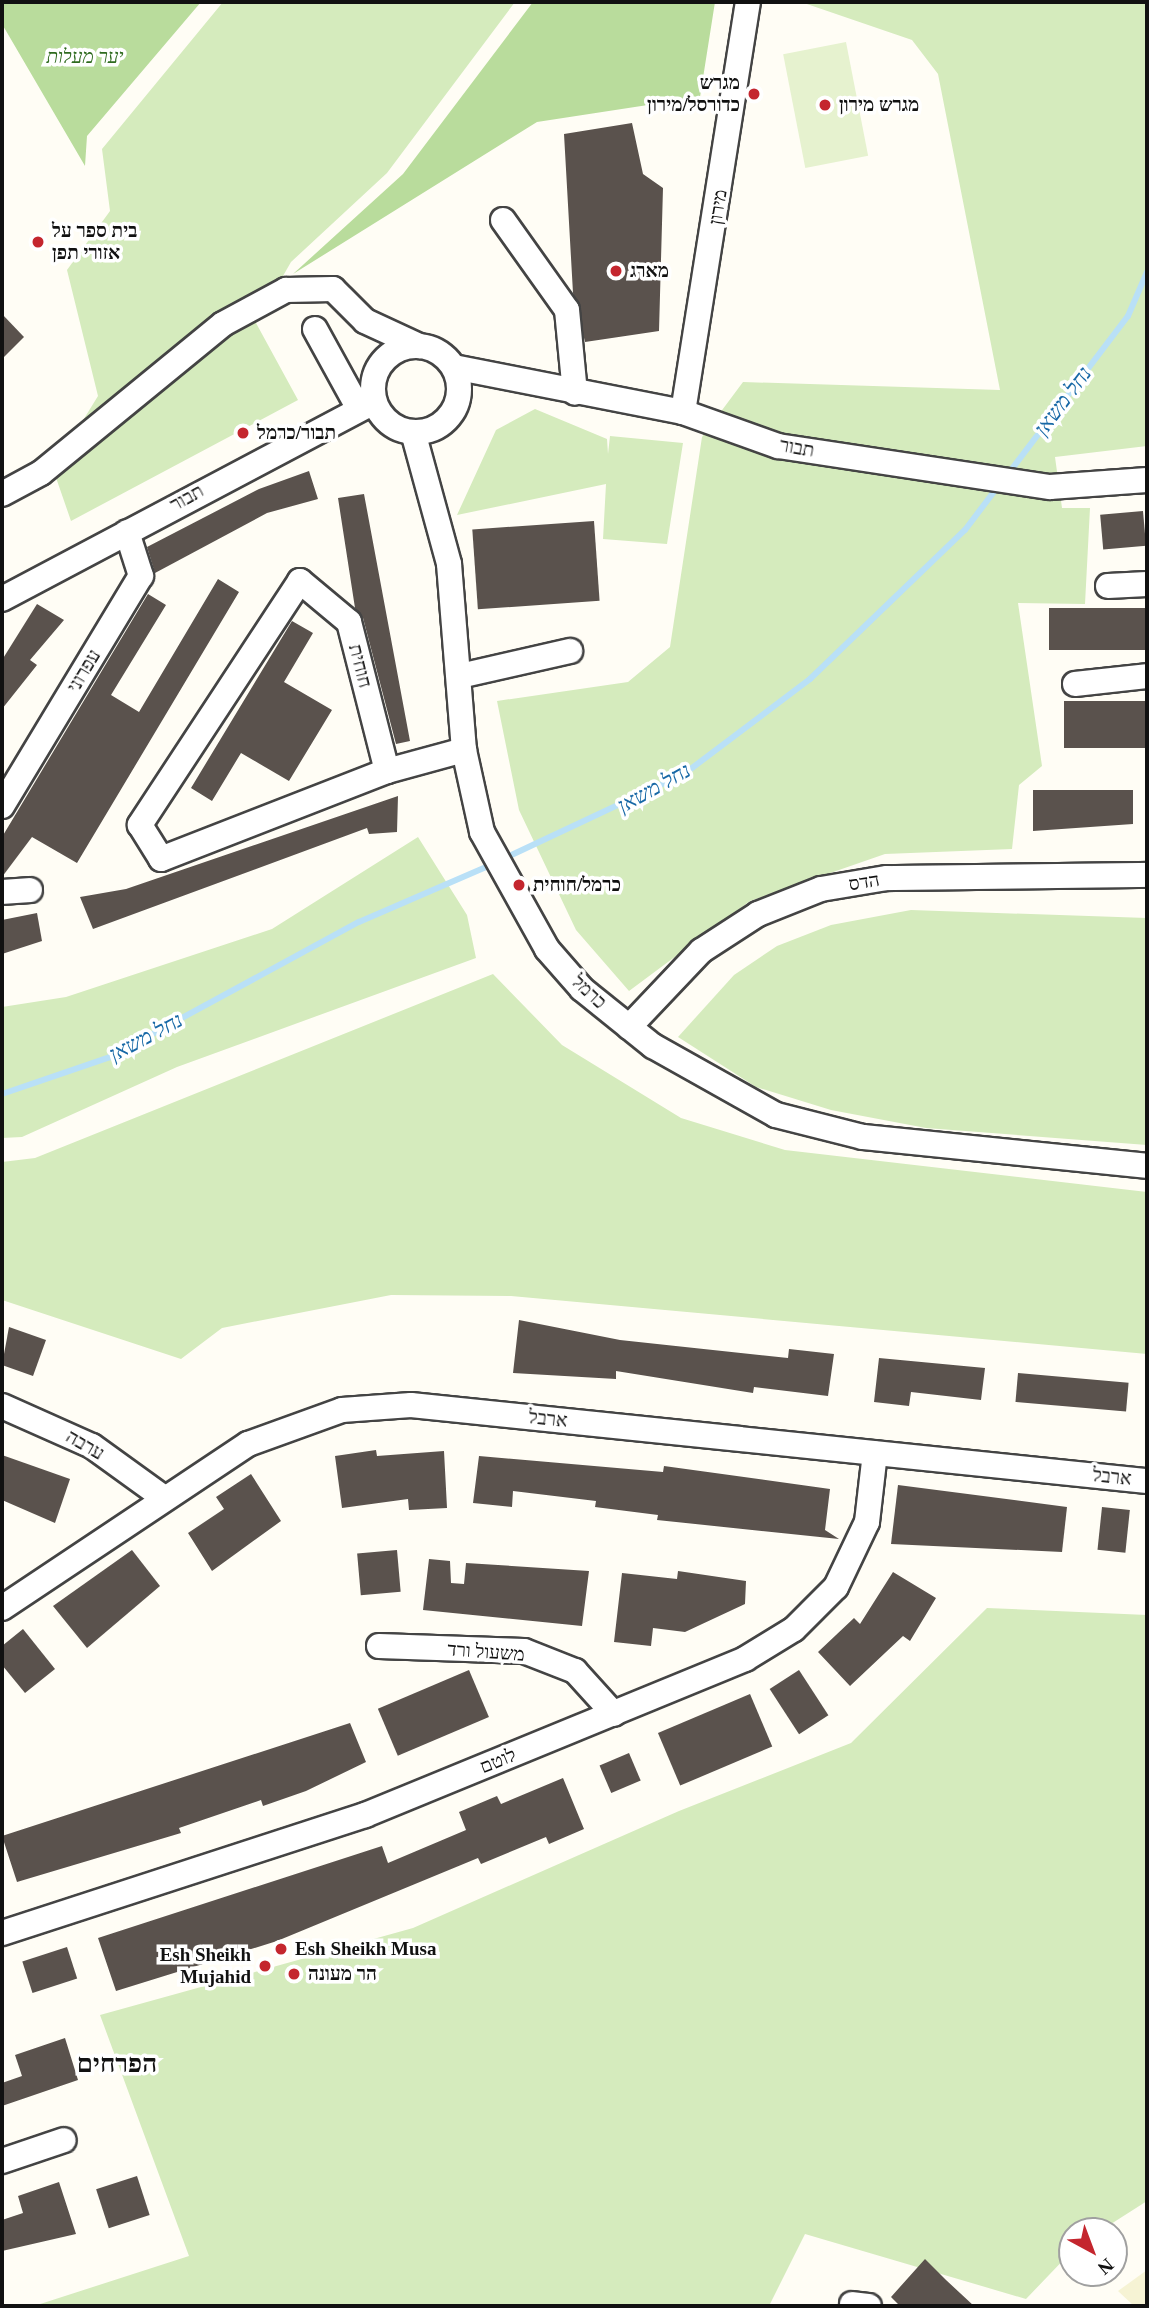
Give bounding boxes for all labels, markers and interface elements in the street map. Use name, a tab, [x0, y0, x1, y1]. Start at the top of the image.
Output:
park label: יער מעלות	[46, 46, 124, 68]
place label: מגרש כדורסל/מירון	[647, 72, 740, 116]
marker: מגרש כדורסל/מירון	[746, 86, 762, 102]
place label: מגרש מירון	[839, 94, 919, 116]
marker: מגרש מירון	[817, 97, 833, 113]
street label: מירון	[704, 188, 732, 226]
place label: בית ספר על אזורי תפן	[52, 220, 137, 264]
marker: בית ספר על אזורי תפן	[30, 234, 46, 250]
place label: מארג	[630, 260, 669, 282]
marker: מארג	[608, 263, 624, 279]
water label: נחל משאן	[1029, 362, 1097, 440]
place label: תבור/כרמל	[257, 422, 336, 444]
marker: תבור/כרמל	[235, 425, 251, 441]
street label: תבור	[778, 434, 816, 462]
street label: תבור	[166, 480, 208, 516]
street label: חוחית	[344, 642, 376, 690]
street label: עפרוני	[62, 645, 106, 697]
water label: נחל משאן	[613, 758, 695, 818]
street label: הדס	[847, 868, 881, 896]
place label: כרמל/חוחית	[533, 874, 621, 896]
marker: כרמל/חוחית	[511, 877, 527, 893]
street label: כרמל	[567, 970, 611, 1014]
water label: נחל משאן	[105, 1007, 187, 1067]
street label: ארבל	[528, 1406, 568, 1432]
street label: ערבה	[62, 1425, 108, 1465]
street label: ארבל	[1092, 1464, 1132, 1490]
street label: משעול ורד	[447, 1638, 525, 1666]
street label: לוטם	[477, 1743, 519, 1779]
place label: Esh Sheikh Musa	[295, 1938, 437, 1960]
marker: Esh Sheikh Musa	[273, 1941, 289, 1957]
place label: Esh Sheikh Mujahid	[160, 1944, 251, 1988]
marker: Esh Sheikh Mujahid	[257, 1958, 273, 1974]
place label: הר מעונה	[308, 1963, 377, 1985]
marker: הר מעונה	[286, 1966, 302, 1982]
district label: הפרחים	[77, 2048, 157, 2080]
north arrow	[1058, 2217, 1128, 2287]
text: N	[1094, 2254, 1118, 2279]

